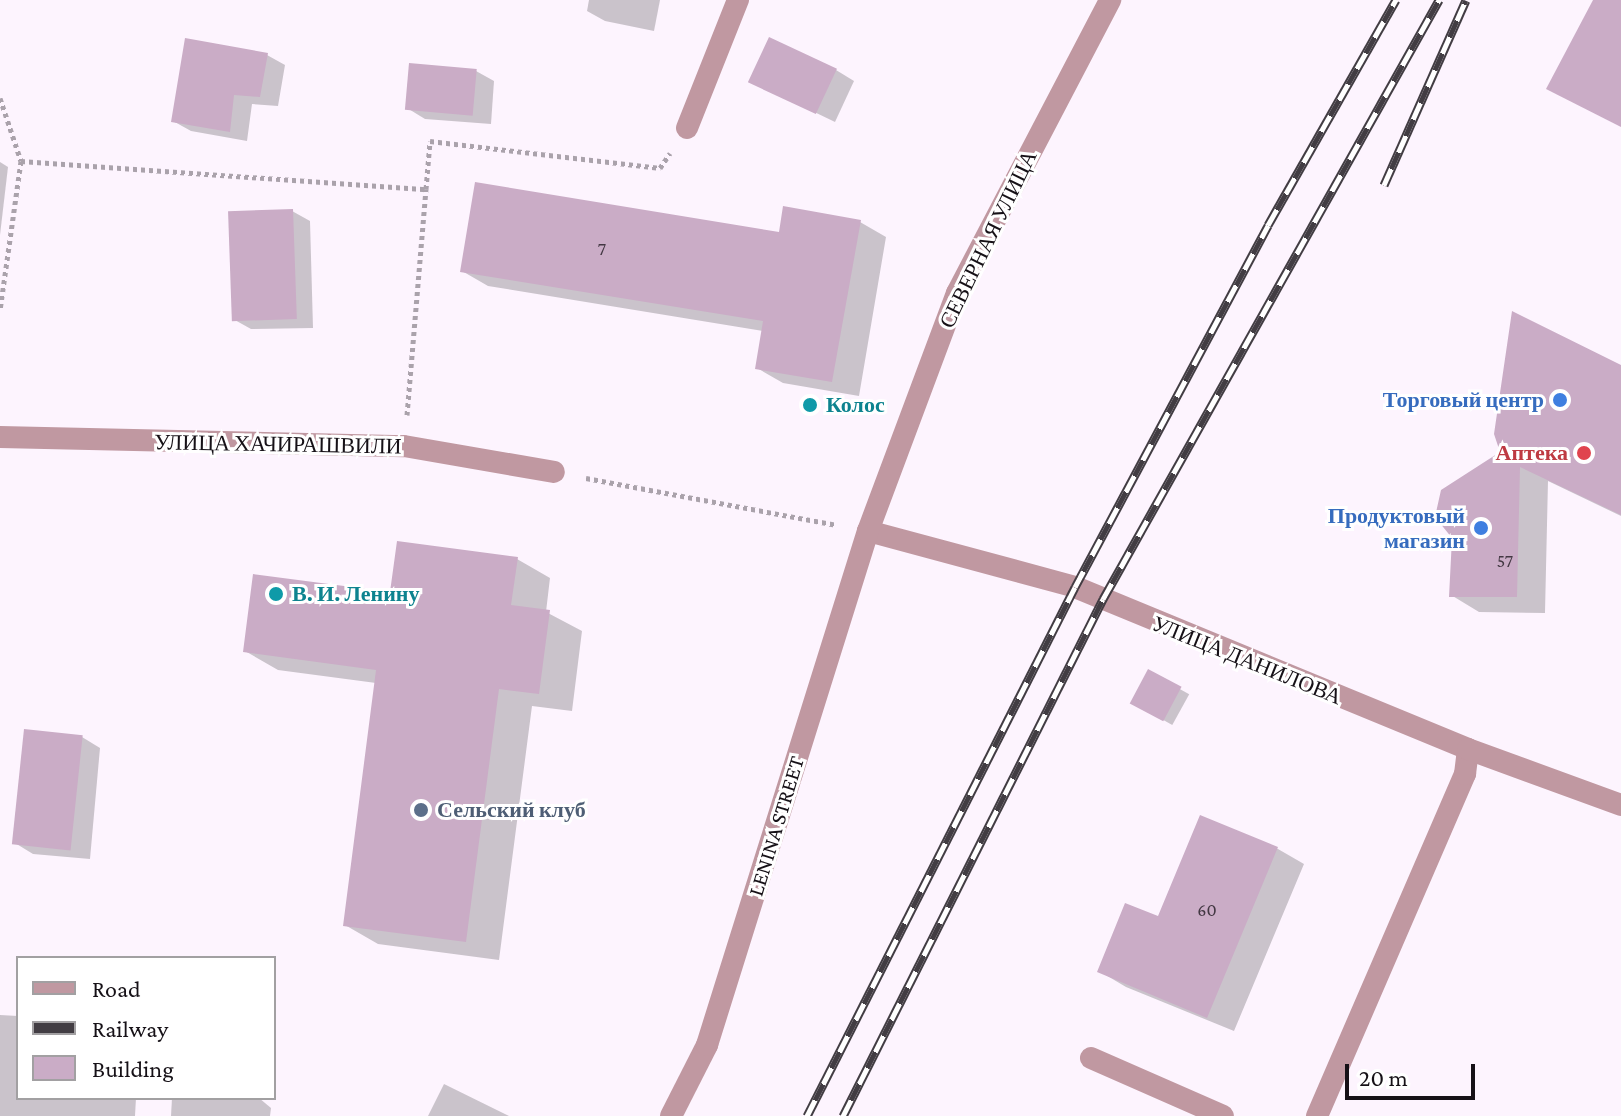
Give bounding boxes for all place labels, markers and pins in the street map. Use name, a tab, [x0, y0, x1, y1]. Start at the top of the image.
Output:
place label: Торговый центр	[1383, 387, 1544, 413]
marker: Торговый центр	[1551, 391, 1569, 409]
place label: Колос	[826, 392, 885, 418]
marker: Колос	[801, 396, 819, 414]
place label: Аптека	[1496, 440, 1568, 466]
marker: Аптека	[1575, 444, 1593, 462]
place label: Продуктовый магазин	[1328, 502, 1465, 554]
marker: Продуктовый магазин	[1472, 519, 1490, 537]
place label: В. И. Ленину	[292, 581, 420, 607]
marker: В. И. Ленину	[267, 585, 285, 603]
place label: Сельский клуб	[437, 797, 586, 823]
marker: Сельский клуб	[412, 801, 430, 819]

